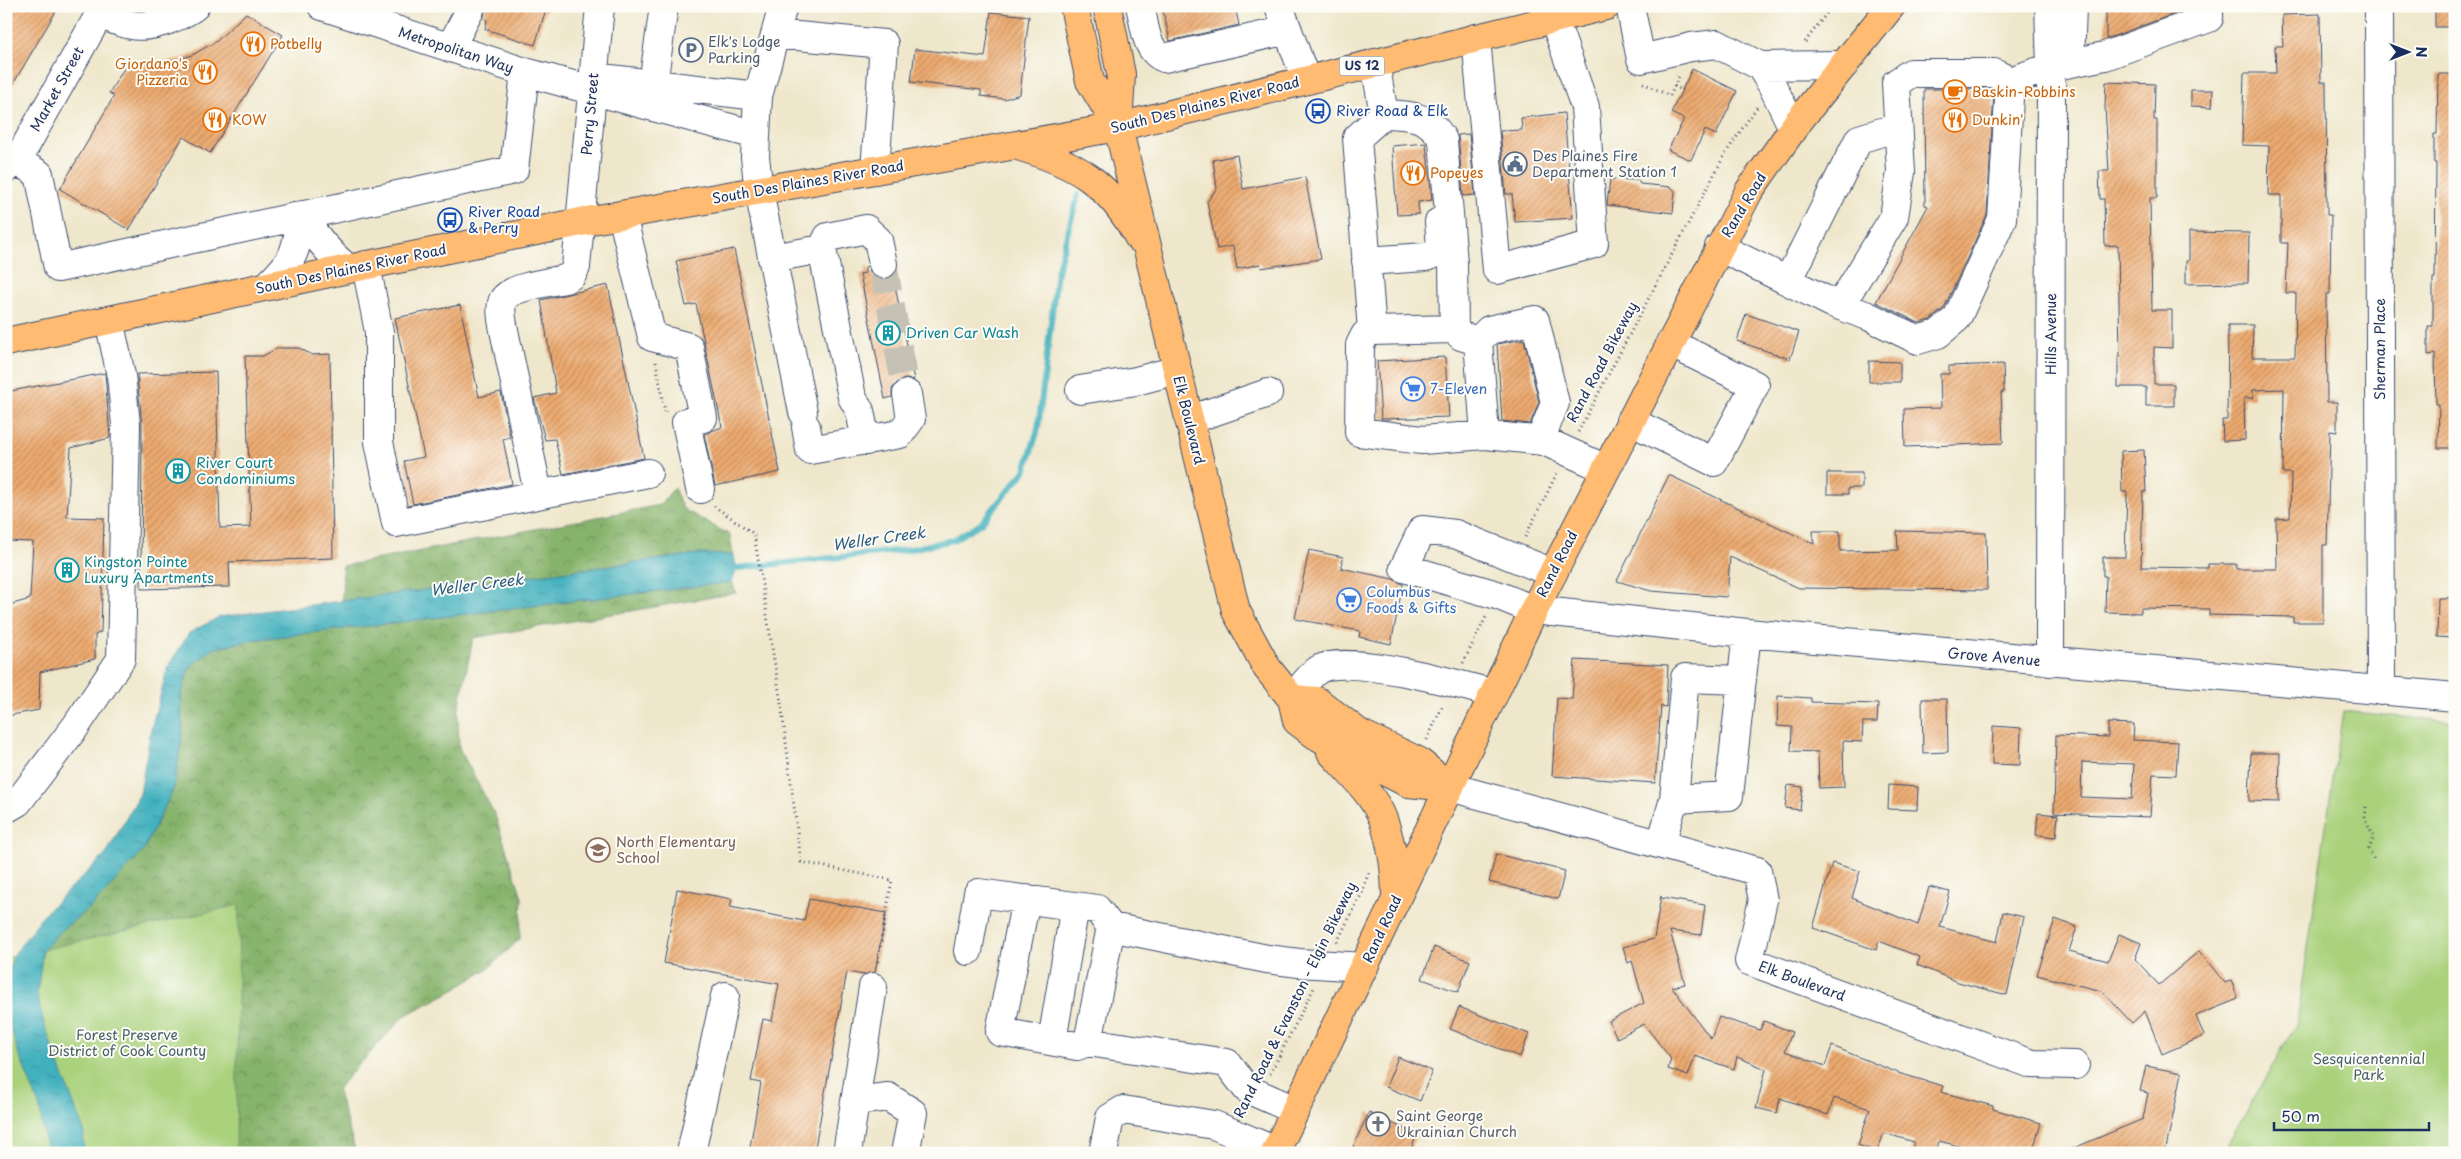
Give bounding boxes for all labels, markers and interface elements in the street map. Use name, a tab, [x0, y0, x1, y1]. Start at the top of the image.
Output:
street label: Metropolitan Way	[396, 21, 517, 78]
north arrow	[2384, 28, 2434, 78]
restaurant icon: Potbelly	[240, 31, 266, 57]
place label: Elk's Lodge Parking	[708, 31, 780, 68]
place label: Potbelly	[270, 33, 322, 54]
parking icon: Elk's Lodge Parking	[678, 37, 704, 63]
street label: Market Street	[24, 42, 89, 135]
text: N	[2411, 46, 2432, 58]
place label: Giordano's Pizzeria	[115, 53, 188, 90]
road number: US 12	[1340, 56, 1384, 76]
restaurant icon: Giordano's Pizzeria	[192, 59, 218, 85]
street label: South Des Plaines River Road	[1108, 71, 1302, 138]
street label: Perry Street	[575, 72, 604, 156]
cafe icon: Baskin-Robbins	[1942, 79, 1968, 105]
place label: Baskin-Robbins	[1972, 81, 2076, 102]
bus stop icon: River Road & Elk	[1305, 98, 1331, 124]
place label: River Road & Elk	[1336, 100, 1449, 121]
restaurant icon: KOW	[202, 107, 228, 133]
restaurant icon: Dunkin'	[1942, 107, 1968, 133]
place label: KOW	[232, 109, 267, 130]
place label: Dunkin'	[1972, 109, 2024, 130]
place label: Des Plaines Fire Department Station 1	[1532, 145, 1677, 182]
public building icon: Des Plaines Fire Department Station 1	[1502, 151, 1528, 177]
street label: South Des Plaines River Road	[710, 154, 905, 209]
restaurant icon: Popeyes	[1400, 160, 1426, 186]
place label: Popeyes	[1430, 162, 1483, 183]
street label: Rand Road	[1716, 168, 1771, 241]
place label: River Road & Perry	[468, 201, 540, 238]
bus stop icon: River Road & Perry	[437, 207, 463, 233]
street label: South Des Plaines River Road	[254, 238, 448, 299]
street label: Hills Avenue	[2040, 293, 2061, 375]
street label: Rand Road Bikeway	[1561, 298, 1642, 426]
street label: Sherman Place	[2369, 298, 2390, 400]
building icon: Driven Car Wash	[875, 320, 901, 346]
place label: Driven Car Wash	[906, 322, 1019, 343]
street label: Elk Boulevard	[1168, 373, 1211, 467]
supermarket icon: 7-Eleven	[1400, 376, 1426, 402]
place label: 7-Eleven	[1430, 378, 1487, 399]
place label: River Court Condominiums	[196, 452, 296, 489]
building icon: River Court Condominiums	[165, 458, 191, 484]
water label: Weller Creek	[831, 520, 927, 555]
street label: Rand Road	[1531, 527, 1582, 601]
place label: Kingston Pointe Luxury Apartments	[84, 551, 214, 588]
building icon: Kingston Pointe Luxury Apartments	[54, 557, 80, 583]
water label: Weller Creek	[429, 566, 525, 601]
place label: Columbus Foods & Gifts	[1366, 581, 1457, 618]
supermarket icon: Columbus Foods & Gifts	[1336, 587, 1362, 613]
street label: Grove Avenue	[1947, 642, 2041, 671]
place label: North Elementary School	[616, 831, 736, 868]
school or university icon: North Elementary School	[585, 837, 611, 863]
street label: Rand Road & Evanston - Elgin Bikeway	[1228, 878, 1361, 1122]
street label: Rand Road	[1357, 891, 1406, 966]
street label: Elk Boulevard	[1756, 955, 1849, 1006]
park label: Forest Preserve District of Cook County	[48, 1024, 206, 1061]
park label: Sesquicentennial Park	[2313, 1048, 2425, 1085]
scale bar	[2274, 1099, 2428, 1131]
text: 50 m	[2281, 1104, 2320, 1127]
place label: Saint George Ukrainian Church	[1396, 1105, 1517, 1142]
church icon: Saint George Ukrainian Church	[1365, 1111, 1391, 1137]

